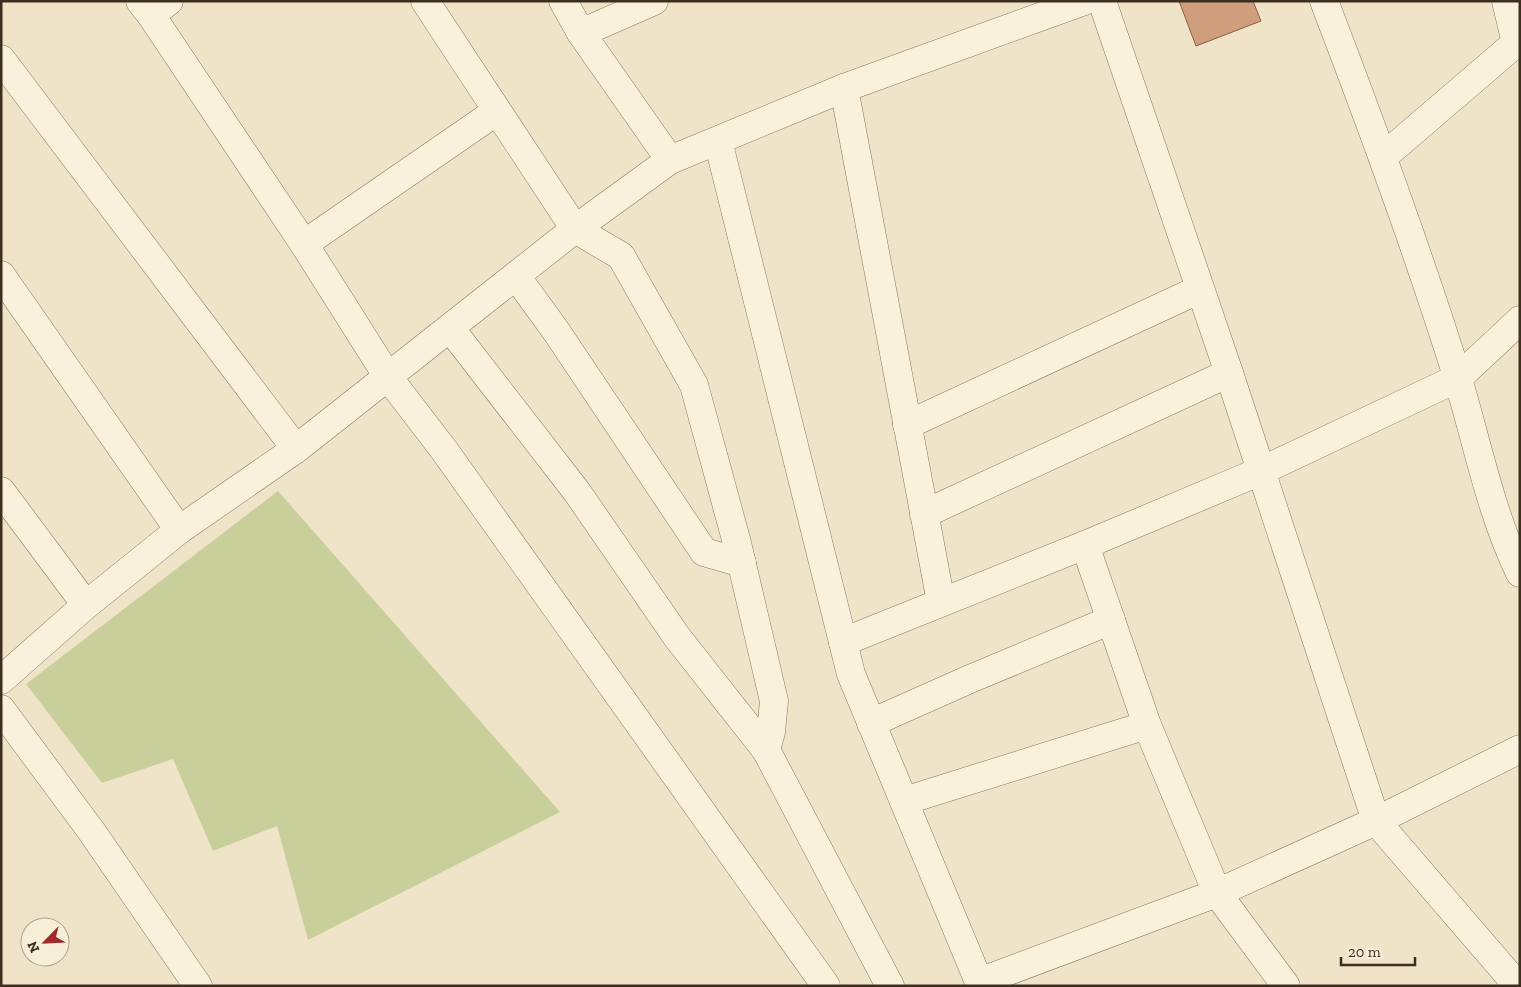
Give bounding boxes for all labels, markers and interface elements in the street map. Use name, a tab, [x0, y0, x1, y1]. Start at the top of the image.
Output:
north arrow	[20, 917, 70, 967]
scale bar	[1341, 934, 1415, 966]
text: N	[24, 938, 44, 955]
text: 20 m	[1348, 943, 1381, 961]

